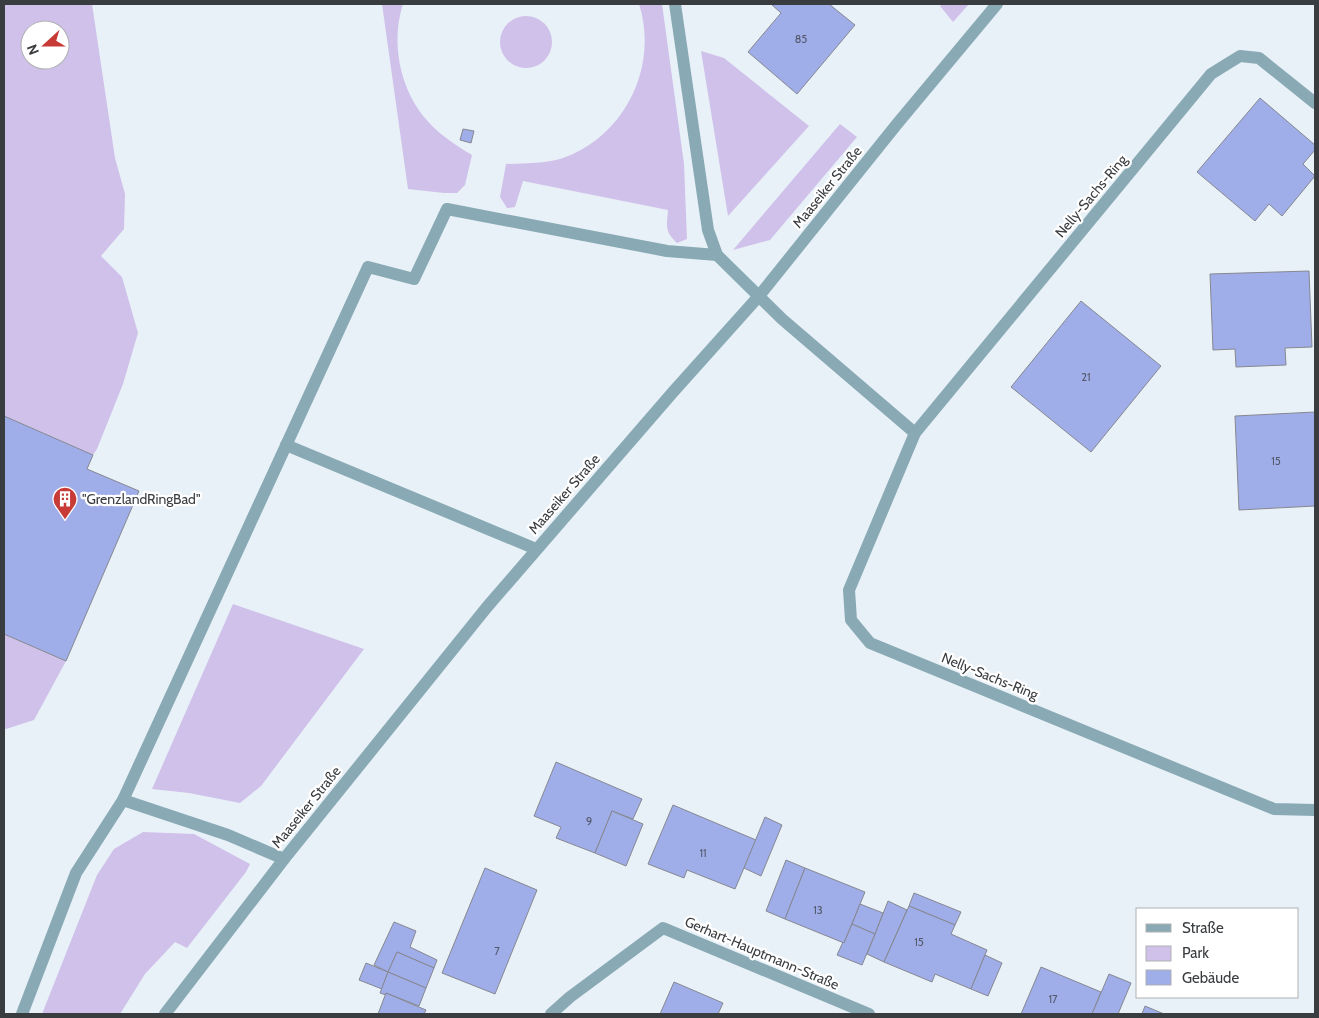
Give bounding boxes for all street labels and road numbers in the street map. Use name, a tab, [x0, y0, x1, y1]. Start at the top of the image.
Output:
street label: Maaseiker Straße	[788, 142, 866, 232]
street label: Nelly-Sachs-Ring	[1051, 150, 1132, 241]
street label: Maaseiker Straße	[524, 450, 604, 538]
street label: Nelly-Sachs-Ring	[939, 648, 1042, 704]
street label: Maaseiker Straße	[267, 762, 345, 852]
street label: Gerhart-Hauptmann-Straße	[682, 912, 842, 994]

